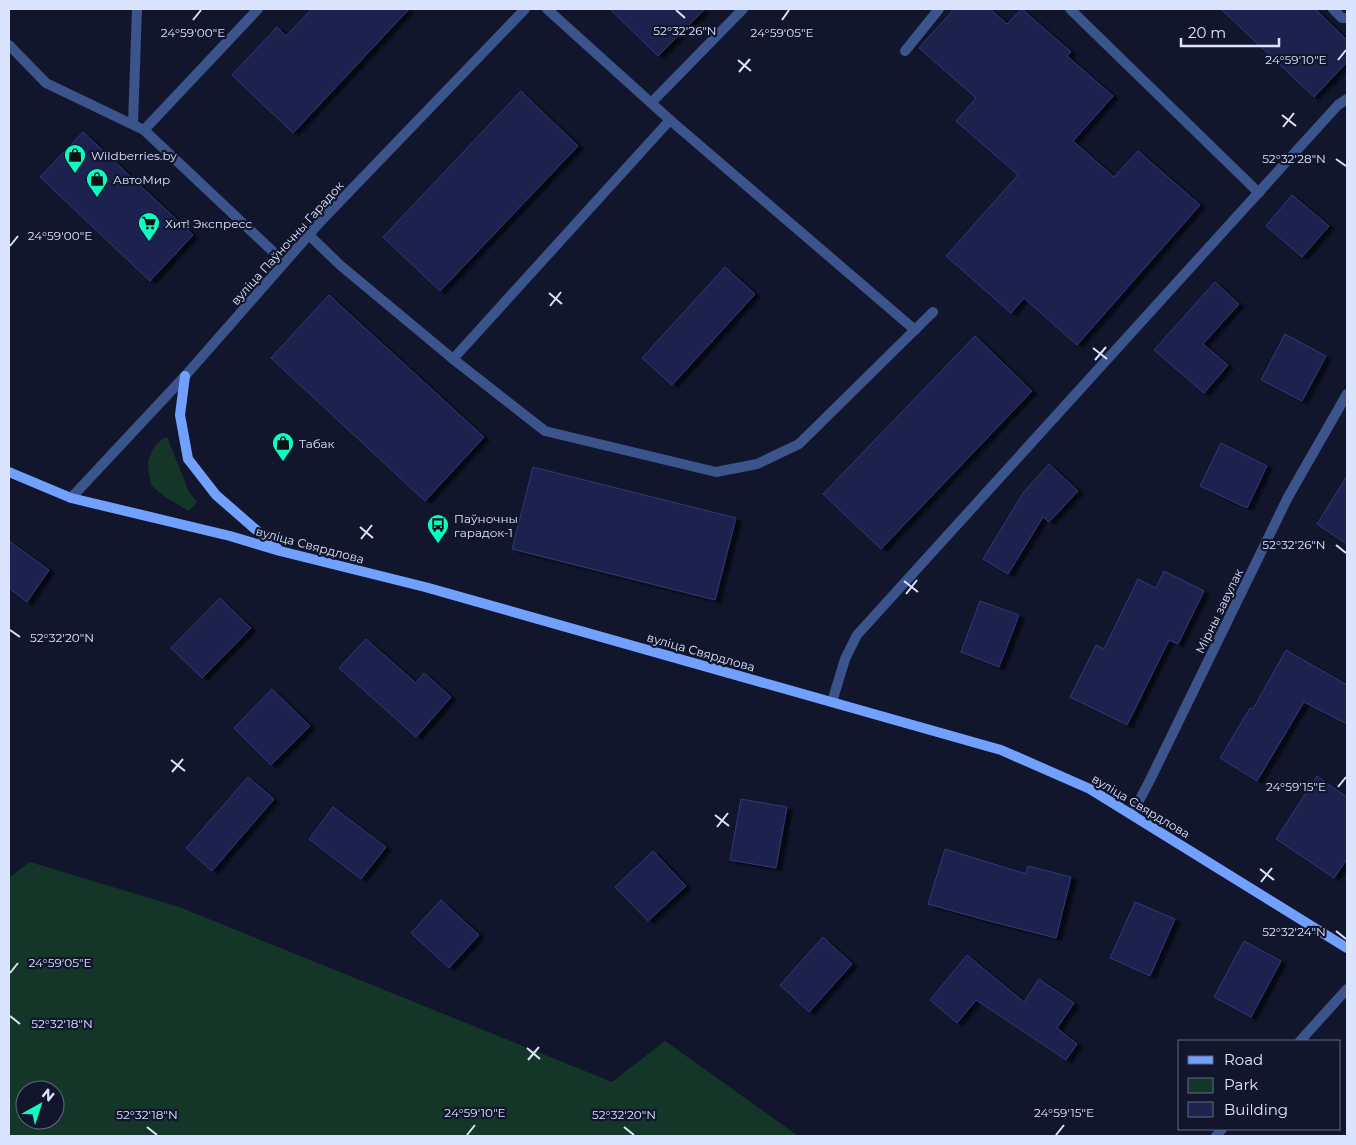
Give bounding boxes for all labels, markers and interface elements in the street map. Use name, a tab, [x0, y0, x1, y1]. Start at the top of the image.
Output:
scale bar	[1181, 15, 1278, 47]
text: 52°32'26"N	[653, 23, 717, 38]
text: 20 m	[1188, 23, 1226, 42]
text: 24°59'00"E	[161, 25, 225, 40]
text: 24°59'05"E	[750, 25, 814, 40]
text: 24°59'10"E	[1265, 52, 1327, 67]
shop icon: Wildberries.by	[63, 143, 87, 174]
place label: Wildberries.by	[91, 148, 177, 163]
text: 52°32'28"N	[1262, 151, 1326, 166]
shop icon: АвтоМир	[85, 167, 109, 198]
place label: АвтоМир	[113, 172, 170, 187]
street label: вуліца Паўночны Гарадок	[227, 178, 347, 308]
supermarket icon: Хит! Экспресс	[137, 211, 161, 242]
place label: Хит! Экспресс	[165, 216, 252, 231]
text: 24°59'00"E	[28, 228, 92, 243]
shop icon: Табак	[271, 431, 295, 462]
place label: Табак	[299, 436, 335, 451]
place label: Паўночны гарадок-1	[454, 511, 518, 540]
bus stop icon: Паўночны гарадок-1	[426, 513, 450, 544]
street label: вуліца Свярдлова	[254, 523, 366, 567]
text: 52°32'26"N	[1262, 537, 1326, 552]
street label: Мірны завулак	[1192, 566, 1246, 656]
street label: вуліца Свярдлова	[645, 629, 757, 675]
text: 52°32'20"N	[30, 630, 94, 645]
street label: вуліца Свярдлова	[1089, 771, 1193, 841]
text: 24°59'15"E	[1266, 779, 1326, 794]
text: 52°32'24"N	[1262, 924, 1326, 939]
text: 24°59'05"E	[28, 955, 92, 970]
text: 52°32'18"N	[31, 1016, 93, 1031]
legend	[1178, 1040, 1341, 1130]
text: Road	[1224, 1050, 1263, 1069]
text: Park	[1224, 1075, 1258, 1094]
north arrow	[15, 1080, 65, 1130]
text: N	[38, 1084, 58, 1105]
text: Building	[1224, 1100, 1288, 1119]
text: 24°59'10"E	[444, 1105, 506, 1120]
text: 24°59'15"E	[1034, 1105, 1094, 1120]
text: 52°32'18"N	[116, 1107, 178, 1122]
text: 52°32'20"N	[592, 1107, 656, 1122]

